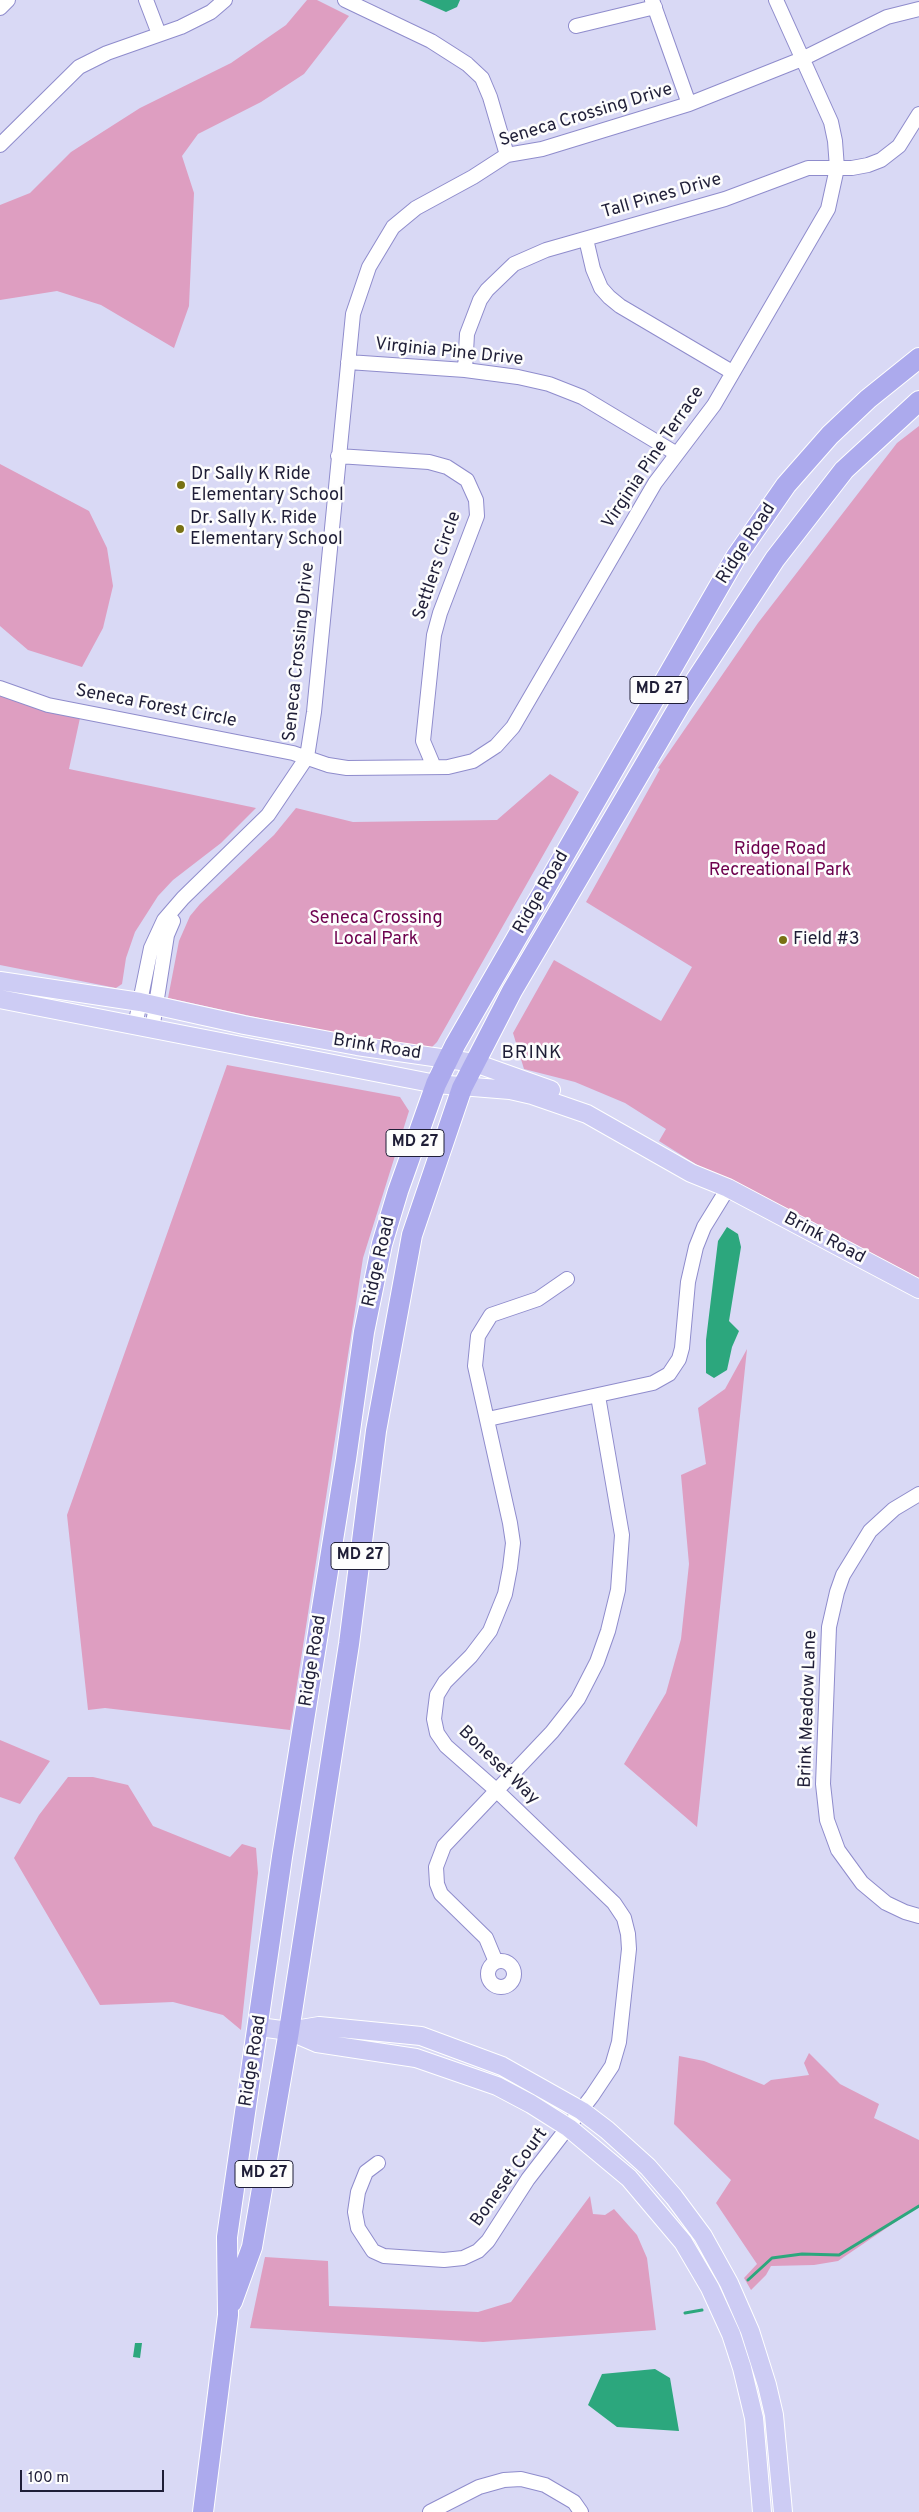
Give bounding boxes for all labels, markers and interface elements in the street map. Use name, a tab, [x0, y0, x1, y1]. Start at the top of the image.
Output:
street label: Seneca Crossing Drive	[497, 79, 675, 153]
street label: Tall Pines Drive	[600, 170, 724, 224]
street label: Virginia Pine Drive	[374, 334, 524, 372]
street label: Virginia Pine Terrace	[598, 383, 710, 533]
place label: Dr Sally K Ride Elementary School	[191, 464, 344, 506]
marker: Dr Sally K Ride Elementary School	[175, 479, 187, 491]
street label: Ridge Road	[713, 499, 781, 589]
place label: Dr. Sally K. Ride Elementary School	[190, 508, 343, 550]
street label: Settlers Circle	[409, 509, 467, 623]
marker: Dr. Sally K. Ride Elementary School	[174, 523, 186, 535]
street label: Seneca Crossing Drive	[280, 561, 320, 743]
road number: MD 27	[630, 676, 688, 704]
street label: Seneca Forest Circle	[74, 681, 238, 733]
park label: Ridge Road Recreational Park	[709, 839, 851, 882]
street label: Ridge Road	[510, 848, 574, 938]
park label: Seneca Crossing Local Park	[309, 908, 443, 951]
place label: Field #3	[793, 929, 860, 951]
marker: Field #3	[777, 934, 789, 946]
street label: Brink Road	[331, 1030, 423, 1066]
district label: BRINK	[501, 1043, 563, 1065]
road number: MD 27	[386, 1130, 444, 1156]
street label: Brink Road	[780, 1209, 868, 1269]
street label: Ridge Road	[359, 1215, 401, 1309]
road number: MD 27	[331, 1542, 389, 1570]
street label: Ridge Road	[296, 1614, 332, 1708]
street label: Brink Meadow Lane	[795, 1630, 823, 1788]
street label: Boneset Way	[453, 1722, 543, 1810]
street label: Ridge Road	[236, 2014, 272, 2108]
street label: Boneset Court	[467, 2124, 553, 2232]
road number: MD 27	[235, 2160, 293, 2188]
scale bar	[22, 2460, 166, 2492]
text: 100 m	[28, 2469, 69, 2488]

